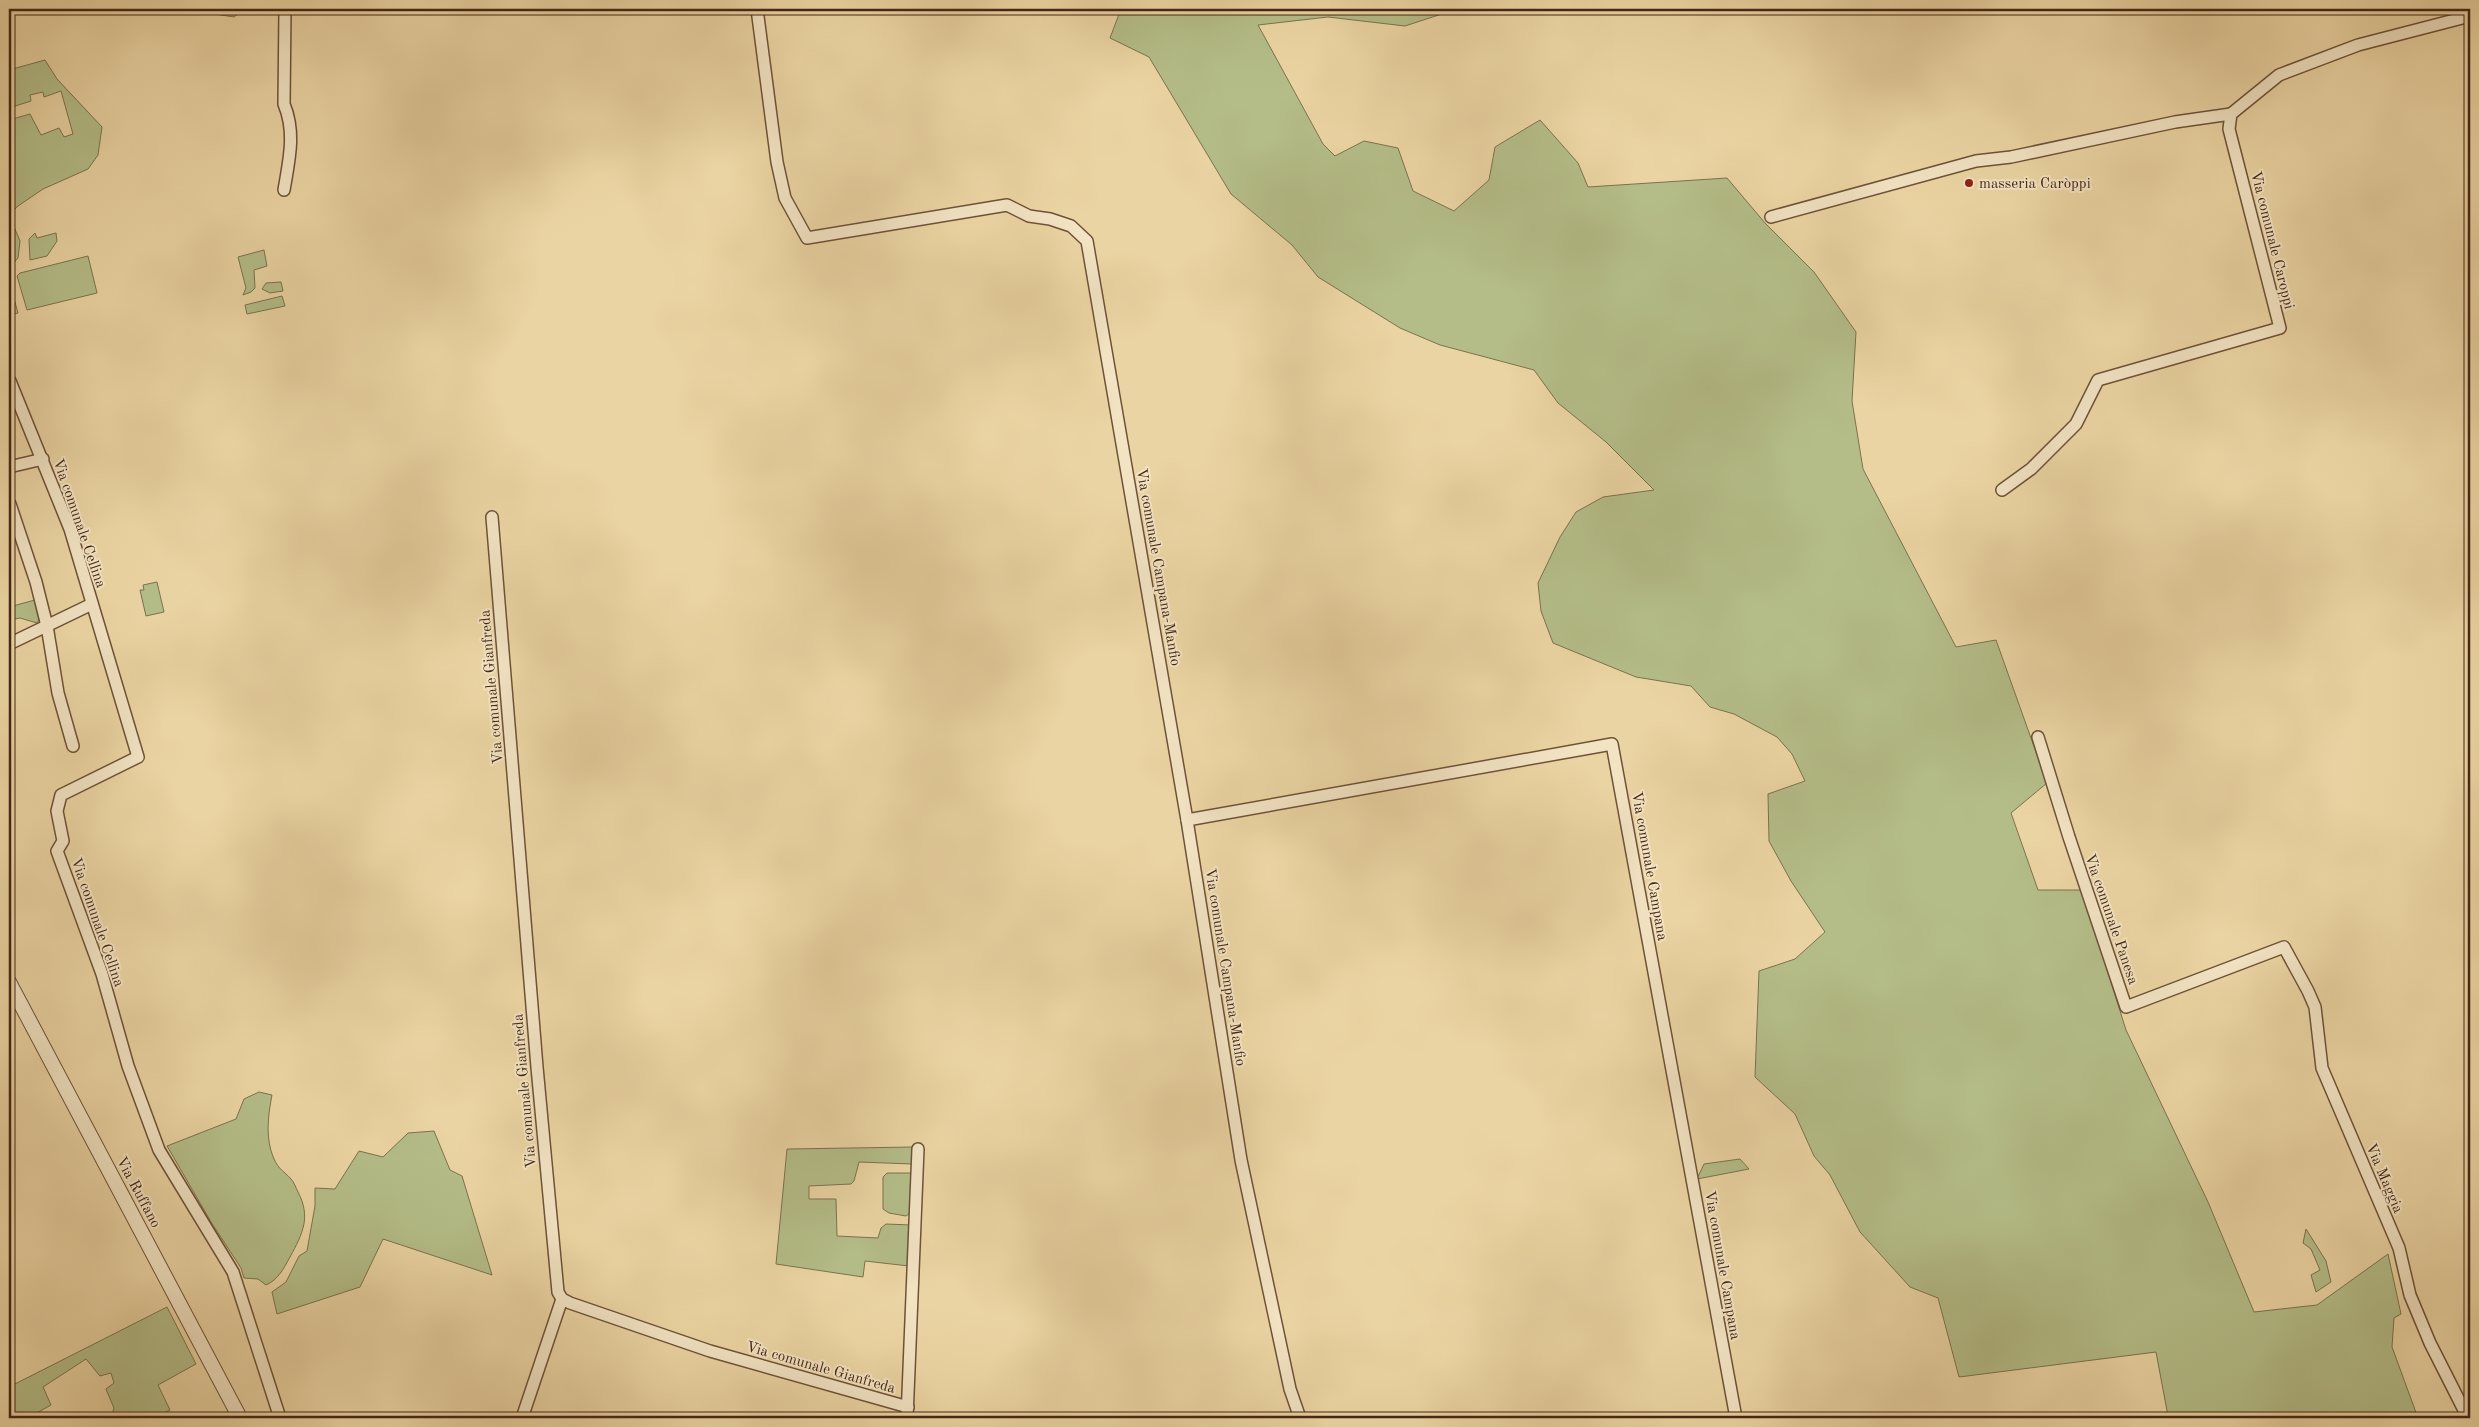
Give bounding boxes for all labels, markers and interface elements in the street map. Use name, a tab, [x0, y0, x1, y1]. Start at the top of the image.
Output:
street label: Via comunale Caroppi	[2247, 170, 2296, 311]
marker: masseria Caròppi	[1963, 177, 1975, 189]
place label: masseria Caròppi	[1979, 177, 2091, 192]
street label: Via comunale Cellina	[49, 457, 108, 591]
street label: Via comunale Campana-Manfio	[1133, 467, 1182, 667]
street label: Via comunale Gianfreda	[478, 609, 507, 765]
street label: Via comunale Campana	[1628, 791, 1669, 943]
street label: Via comunale Panesa	[2081, 852, 2140, 987]
street label: Via comunale Cellina	[67, 856, 126, 990]
street label: Via comunale Campana-Manfio	[1201, 867, 1248, 1067]
street label: Via comunale Gianfreda	[511, 1013, 540, 1169]
street label: Via Maggia	[2362, 1141, 2405, 1216]
street label: Via Ruffano	[113, 1155, 163, 1231]
street label: Via comunale Campana	[1701, 1190, 1742, 1342]
street label: Via comunale Gianfreda	[744, 1340, 898, 1397]

